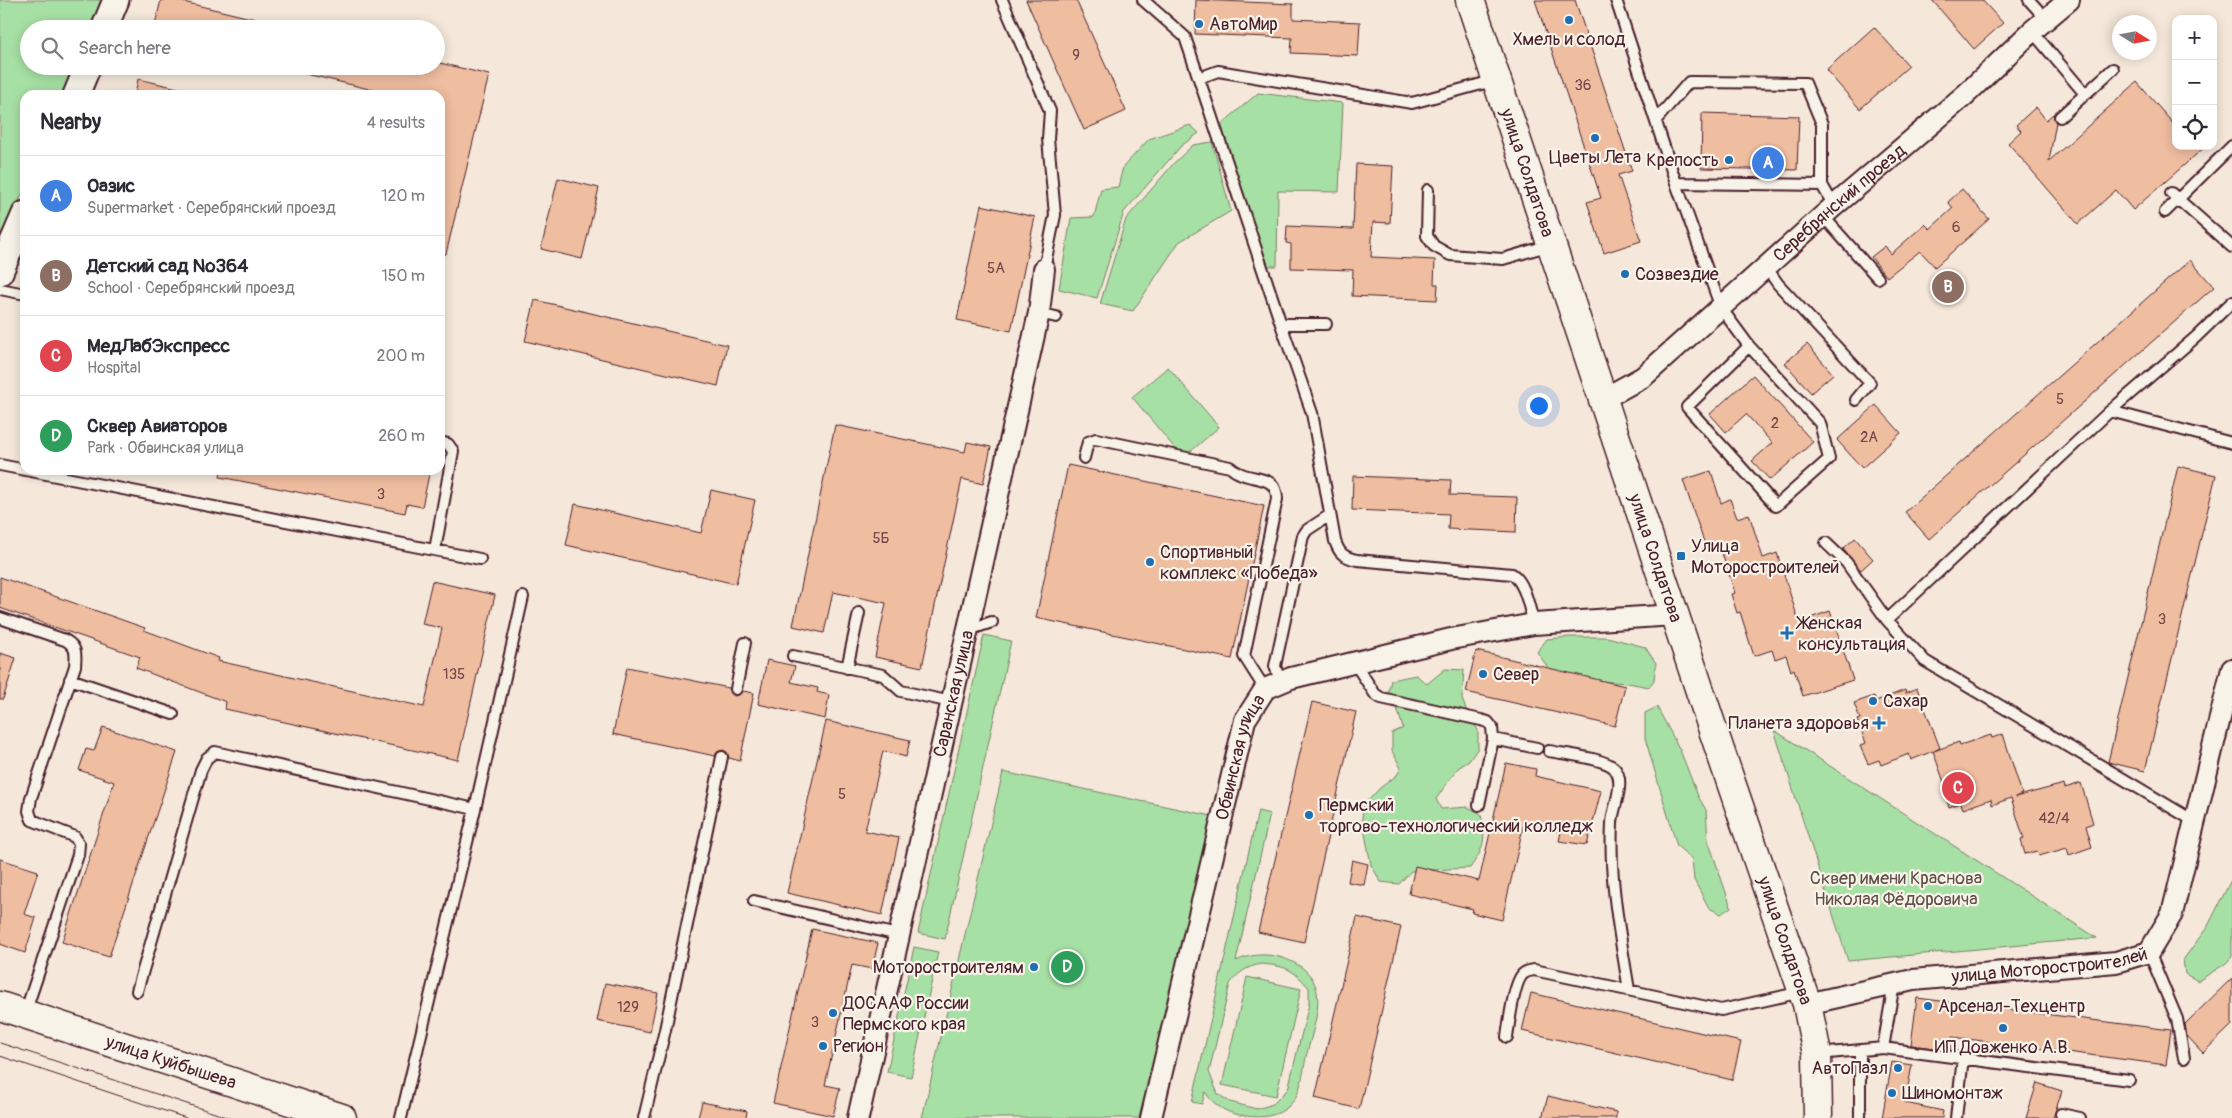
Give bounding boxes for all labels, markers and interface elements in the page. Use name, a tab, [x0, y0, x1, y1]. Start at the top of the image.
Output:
place label: АвтоМир	[1209, 13, 1278, 36]
marker: Хмель и солод	[1563, 14, 1575, 26]
north arrow	[2112, 15, 2157, 60]
map controls	[2172, 15, 2217, 150]
button: +	[2172, 15, 2217, 60]
marker: АвтоМир	[1193, 18, 1205, 30]
search box	[20, 20, 445, 75]
place label: Хмель и солод	[1513, 28, 1626, 51]
icon: search	[38, 34, 66, 62]
text: Search here	[78, 36, 171, 60]
house number: 9	[1072, 46, 1080, 65]
button: −	[2172, 60, 2217, 105]
house number: 36	[1574, 76, 1592, 95]
street label: улица Солдатова	[1495, 104, 1560, 240]
button: locate	[2172, 105, 2217, 150]
text: Nearby	[40, 109, 101, 136]
text: 4 results	[367, 113, 425, 133]
marker: Цветы Лета	[1589, 132, 1601, 144]
street label: Серебрянский проезд	[1768, 139, 1910, 267]
pin: A	[1752, 144, 1784, 182]
place label: Цветы Лета	[1549, 146, 1641, 169]
place label: Крепость	[1646, 149, 1719, 172]
marker: Крепость	[1723, 154, 1735, 166]
text: Оазис	[87, 174, 135, 198]
text: A	[51, 186, 61, 206]
text: 120 m	[381, 186, 425, 206]
text: Supermarket · Серебрянский проезд	[87, 198, 336, 218]
house number: 6	[1952, 218, 1960, 237]
text: Детский сад №364	[87, 254, 248, 278]
house number: 5А	[987, 259, 1005, 278]
place label: Созвездие	[1635, 263, 1719, 286]
text: B	[51, 266, 61, 286]
text: 150 m	[381, 266, 425, 286]
marker: Созвездие	[1619, 268, 1631, 280]
pin: B	[1932, 268, 1964, 306]
text: School · Серебрянский проезд	[87, 278, 295, 298]
text: МедЛабЭкспресс	[87, 334, 230, 358]
text: C	[51, 346, 61, 366]
text: 200 m	[377, 346, 425, 366]
text: Hospital	[87, 358, 141, 378]
house number: 5	[2056, 390, 2064, 409]
your location	[1526, 393, 1552, 419]
text: Сквер Авиаторов	[87, 414, 228, 438]
house number: 2	[1771, 414, 1779, 433]
text: D	[51, 426, 61, 446]
text: 260 m	[378, 426, 425, 446]
house number: 2А	[1860, 428, 1878, 447]
text: Park · Обвинская улица	[87, 438, 244, 458]
house number: 3	[377, 485, 385, 504]
street label: улица Солдатова	[1623, 490, 1688, 625]
house number: 5Б	[872, 529, 890, 548]
place label: Улица Моторостроителей	[1691, 535, 1839, 579]
place label: Спортивный комплекс «Победа»	[1160, 541, 1318, 585]
marker: Улица Моторостроителей	[1675, 550, 1687, 562]
marker: Спортивный комплекс «Победа»	[1144, 556, 1156, 568]
house number: 3	[2158, 610, 2166, 629]
place label: Женская консультация	[1795, 612, 1906, 656]
marker: Женская консультация	[1780, 626, 1794, 640]
street label: Саранская улица	[928, 628, 979, 759]
place label: Север	[1493, 663, 1539, 686]
house number: 135	[443, 665, 465, 684]
marker: Север	[1477, 668, 1489, 680]
street label: Обвинская улица	[1210, 690, 1270, 823]
place label: Сахар	[1883, 690, 1928, 713]
marker: Сахар	[1867, 695, 1879, 707]
place label: Планета здоровья	[1728, 712, 1869, 735]
marker: Планета здоровья	[1873, 717, 1885, 729]
pin: C	[1942, 769, 1974, 807]
house number: 5	[838, 785, 846, 804]
place label: Пермский торгово-технологический колледж	[1319, 794, 1594, 838]
marker: Пермский торгово-технологический колледж	[1303, 809, 1315, 821]
house number: 42/4	[2038, 809, 2070, 828]
park label: Сквер имени Краснова Николая Фёдоровича	[1810, 867, 1982, 911]
street label: улица Солдатова	[1752, 872, 1818, 1008]
street label: улица Моторостроителей	[1950, 942, 2150, 988]
pin: D	[1051, 948, 1083, 986]
place label: Моторостроителям	[873, 956, 1024, 979]
marker: Моторостроителям	[1028, 961, 1040, 973]
place label: ДОСААФ России Пермского края	[842, 992, 969, 1036]
place label: Арсенал-Техцентр	[1938, 995, 2085, 1018]
house number: 129	[617, 998, 639, 1017]
marker: Арсенал-Техцентр	[1922, 1000, 1934, 1012]
marker: ДОСААФ России Пермского края	[827, 1007, 839, 1019]
house number: 3	[811, 1013, 819, 1032]
marker: ИП Довженко А.В.	[1997, 1022, 2009, 1034]
street label: улица Куйбышева	[102, 1030, 239, 1094]
place label: Регион	[833, 1035, 884, 1058]
place label: ИП Довженко А.В.	[1935, 1036, 2071, 1059]
marker: Регион	[817, 1040, 829, 1052]
place label: АвтоПазл	[1811, 1057, 1888, 1080]
marker: АвтоПазл	[1892, 1062, 1904, 1074]
place label: Шиномонтаж	[1902, 1082, 2003, 1105]
marker: Шиномонтаж	[1886, 1087, 1898, 1099]

